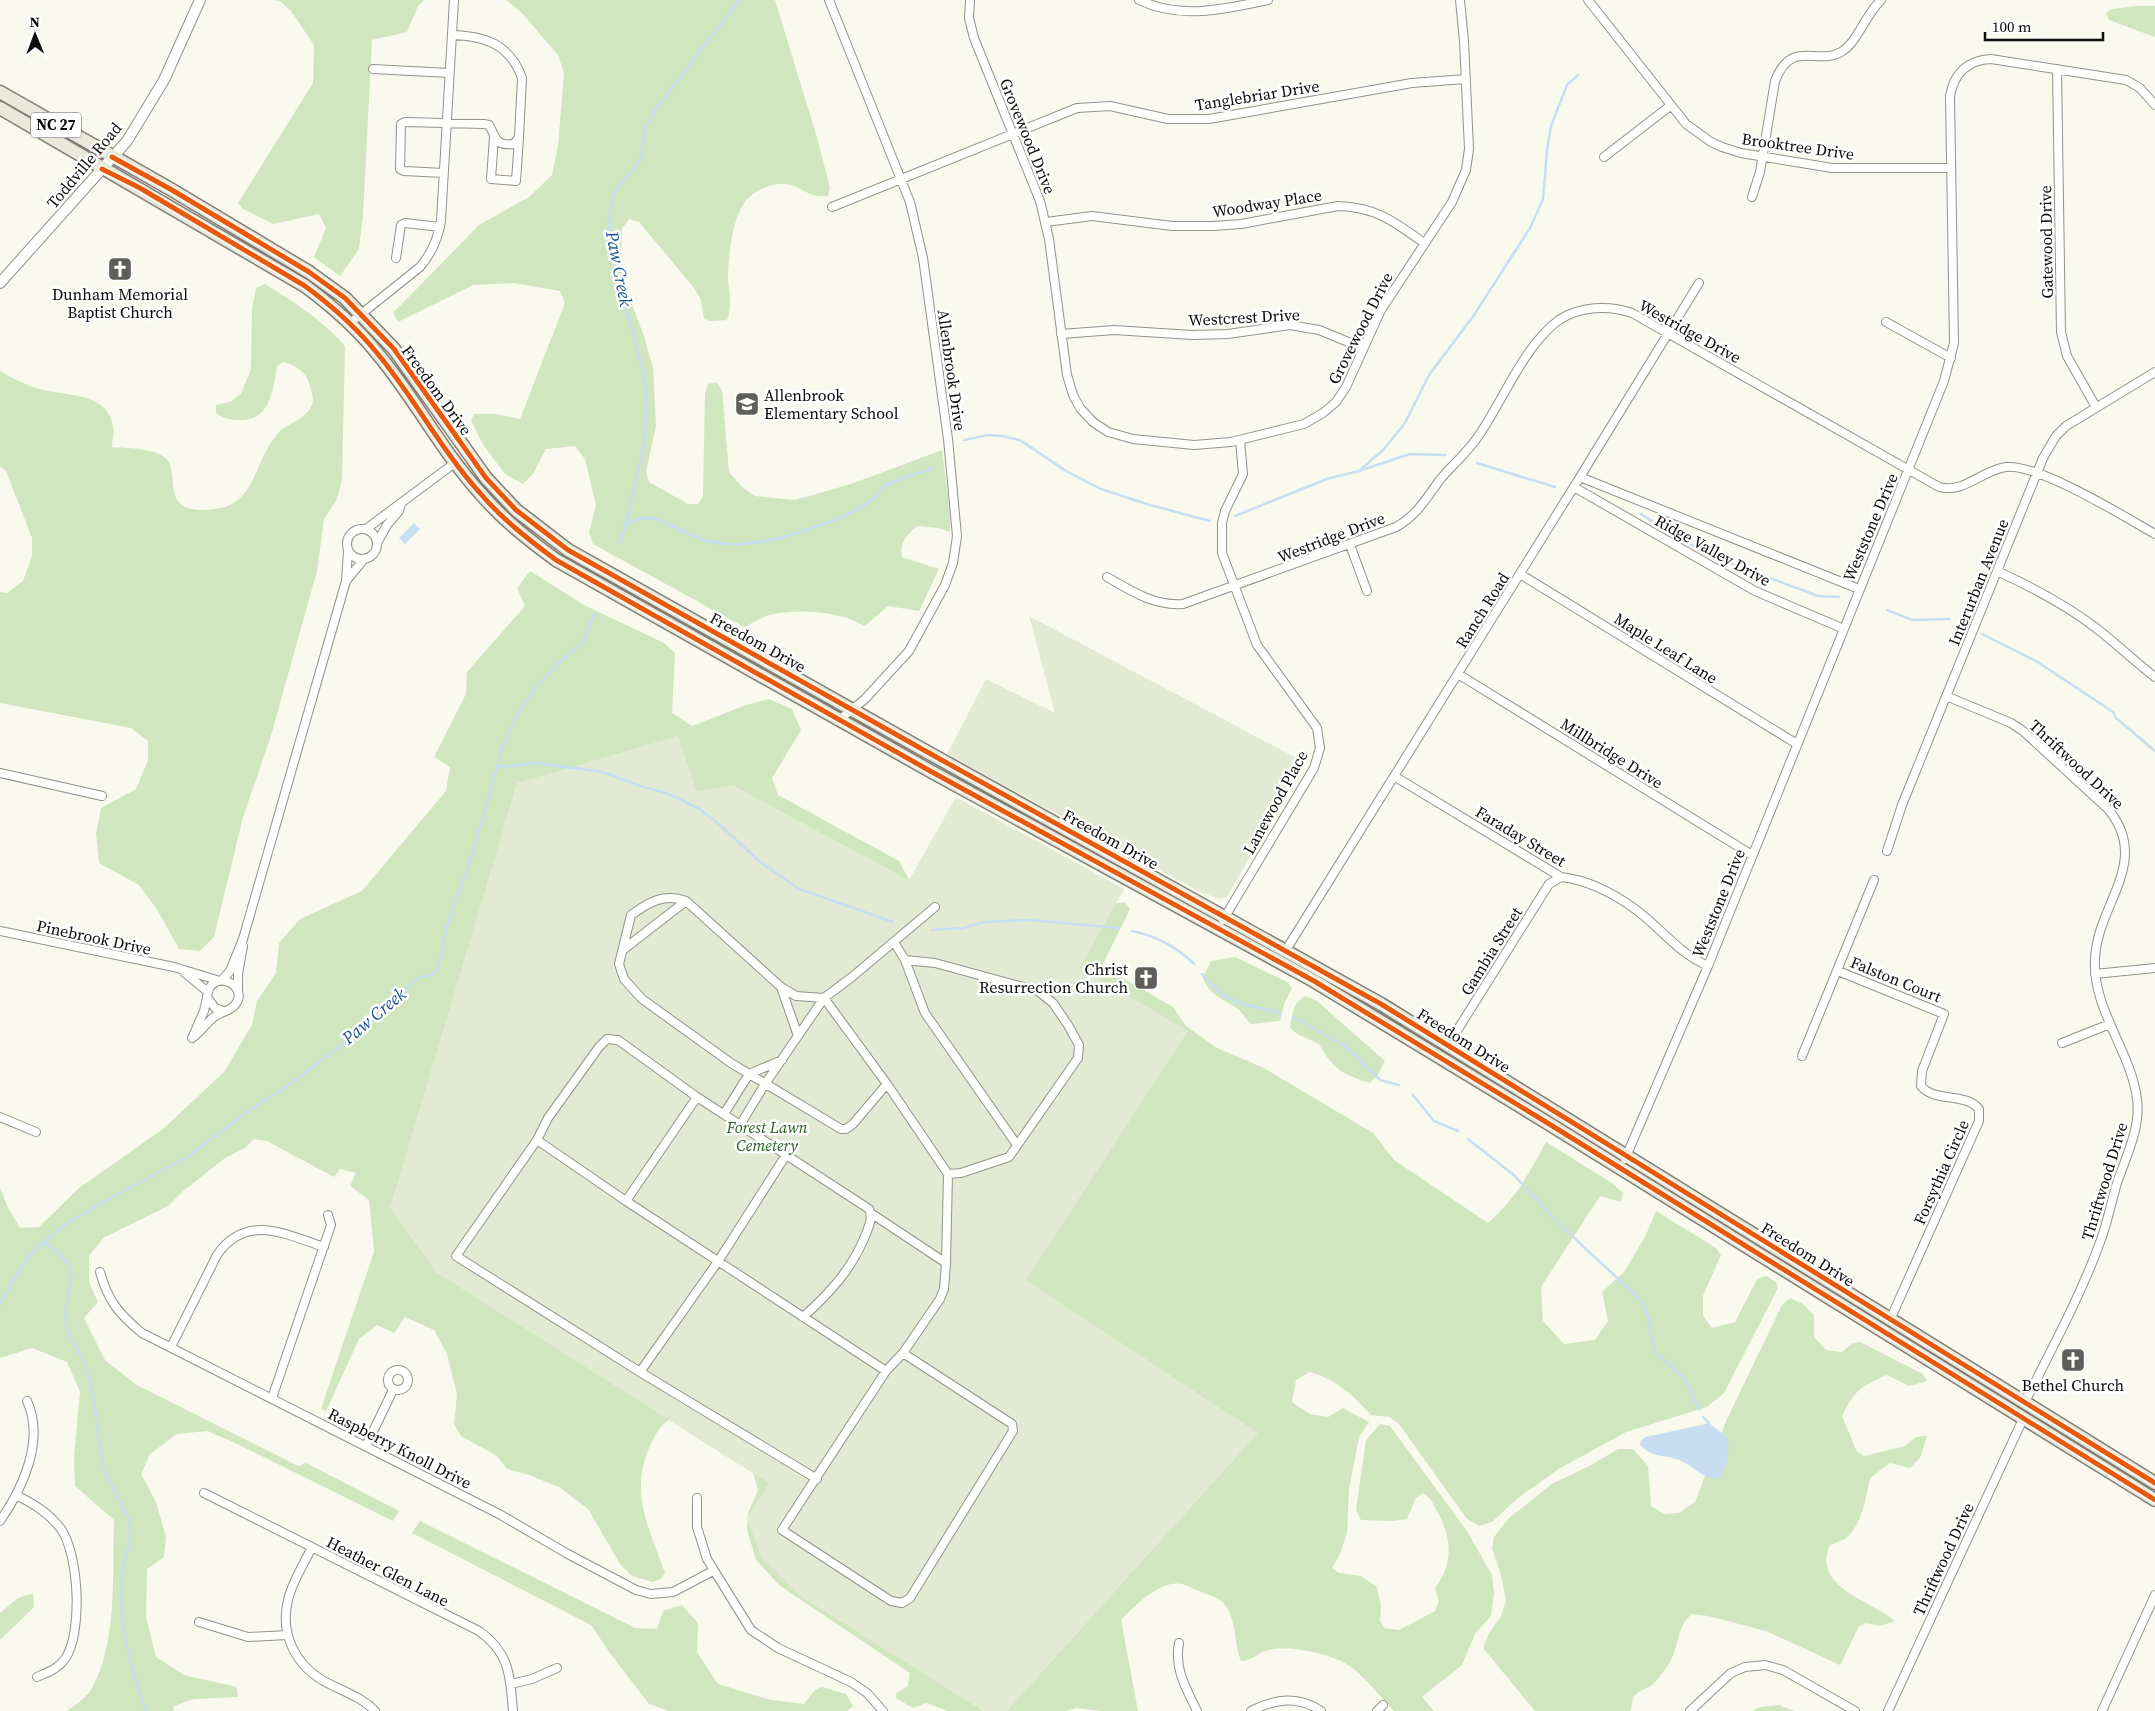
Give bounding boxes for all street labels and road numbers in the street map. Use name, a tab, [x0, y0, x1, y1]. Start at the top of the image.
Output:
street label: Tanglebriar Drive	[1193, 74, 1321, 116]
street label: Grovewood Drive	[995, 75, 1061, 197]
road number: NC 27	[31, 112, 81, 138]
street label: Toddville Road	[42, 117, 126, 213]
street label: Brooktree Drive	[1740, 127, 1856, 165]
street label: Woodway Place	[1211, 183, 1323, 223]
street label: Gatewood Drive	[2034, 185, 2058, 299]
street label: Grovewood Drive	[1322, 268, 1398, 388]
street label: Westridge Drive	[1635, 294, 1745, 368]
street label: Westcrest Drive	[1188, 303, 1300, 331]
street label: Allenbrook Drive	[933, 308, 971, 432]
street label: Freedom Drive	[397, 340, 477, 440]
street label: Weststone Drive	[1837, 469, 1903, 585]
street label: Westridge Drive	[1274, 506, 1388, 568]
street label: Ridge Valley Drive	[1651, 509, 1775, 591]
street label: Interurban Avenue	[1943, 515, 2013, 649]
street label: Ranch Road	[1450, 568, 1514, 652]
street label: Freedom Drive	[706, 607, 810, 677]
street label: Maple Leaf Lane	[1610, 607, 1722, 689]
street label: Millbridge Drive	[1557, 713, 1667, 793]
street label: Thriftwood Drive	[2025, 714, 2129, 814]
street label: Lanewood Place	[1237, 746, 1313, 858]
street label: Faraday Street	[1472, 800, 1571, 872]
street label: Freedom Drive	[1059, 804, 1163, 874]
street label: Weststone Drive	[1686, 845, 1750, 961]
street label: Gambia Street	[1455, 902, 1527, 999]
street label: Pinebrook Drive	[35, 914, 153, 960]
street label: Falston Court	[1847, 951, 1945, 1008]
street label: Freedom Drive	[1413, 1002, 1515, 1078]
street label: Forsythia Circle	[1908, 1116, 1974, 1228]
street label: Thriftwood Drive	[2076, 1119, 2132, 1243]
street label: Freedom Drive	[1757, 1216, 1859, 1292]
street label: Raspberry Knoll Drive	[324, 1402, 476, 1494]
street label: Thriftwood Drive	[1907, 1499, 1979, 1619]
street label: Heather Glen Lane	[323, 1531, 453, 1611]

